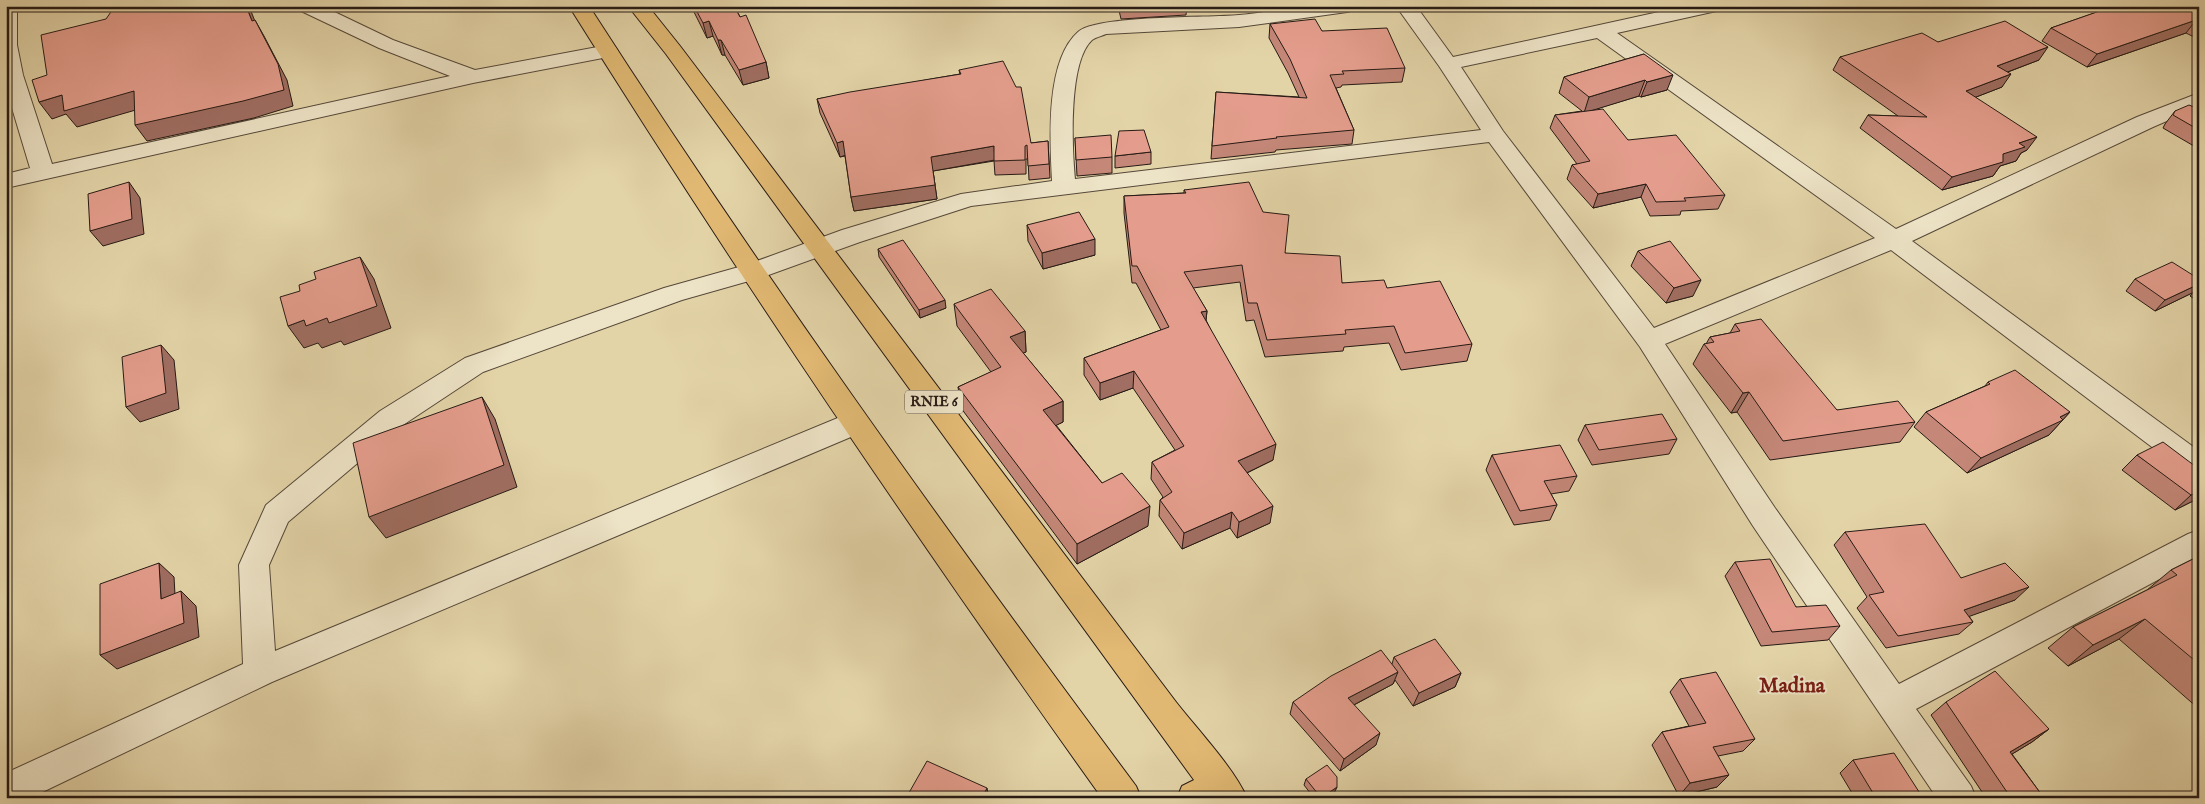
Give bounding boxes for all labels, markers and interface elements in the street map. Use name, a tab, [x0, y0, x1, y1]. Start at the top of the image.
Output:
road number: RNIE 6	[905, 391, 963, 414]
district label: Madina	[1759, 673, 1826, 700]

